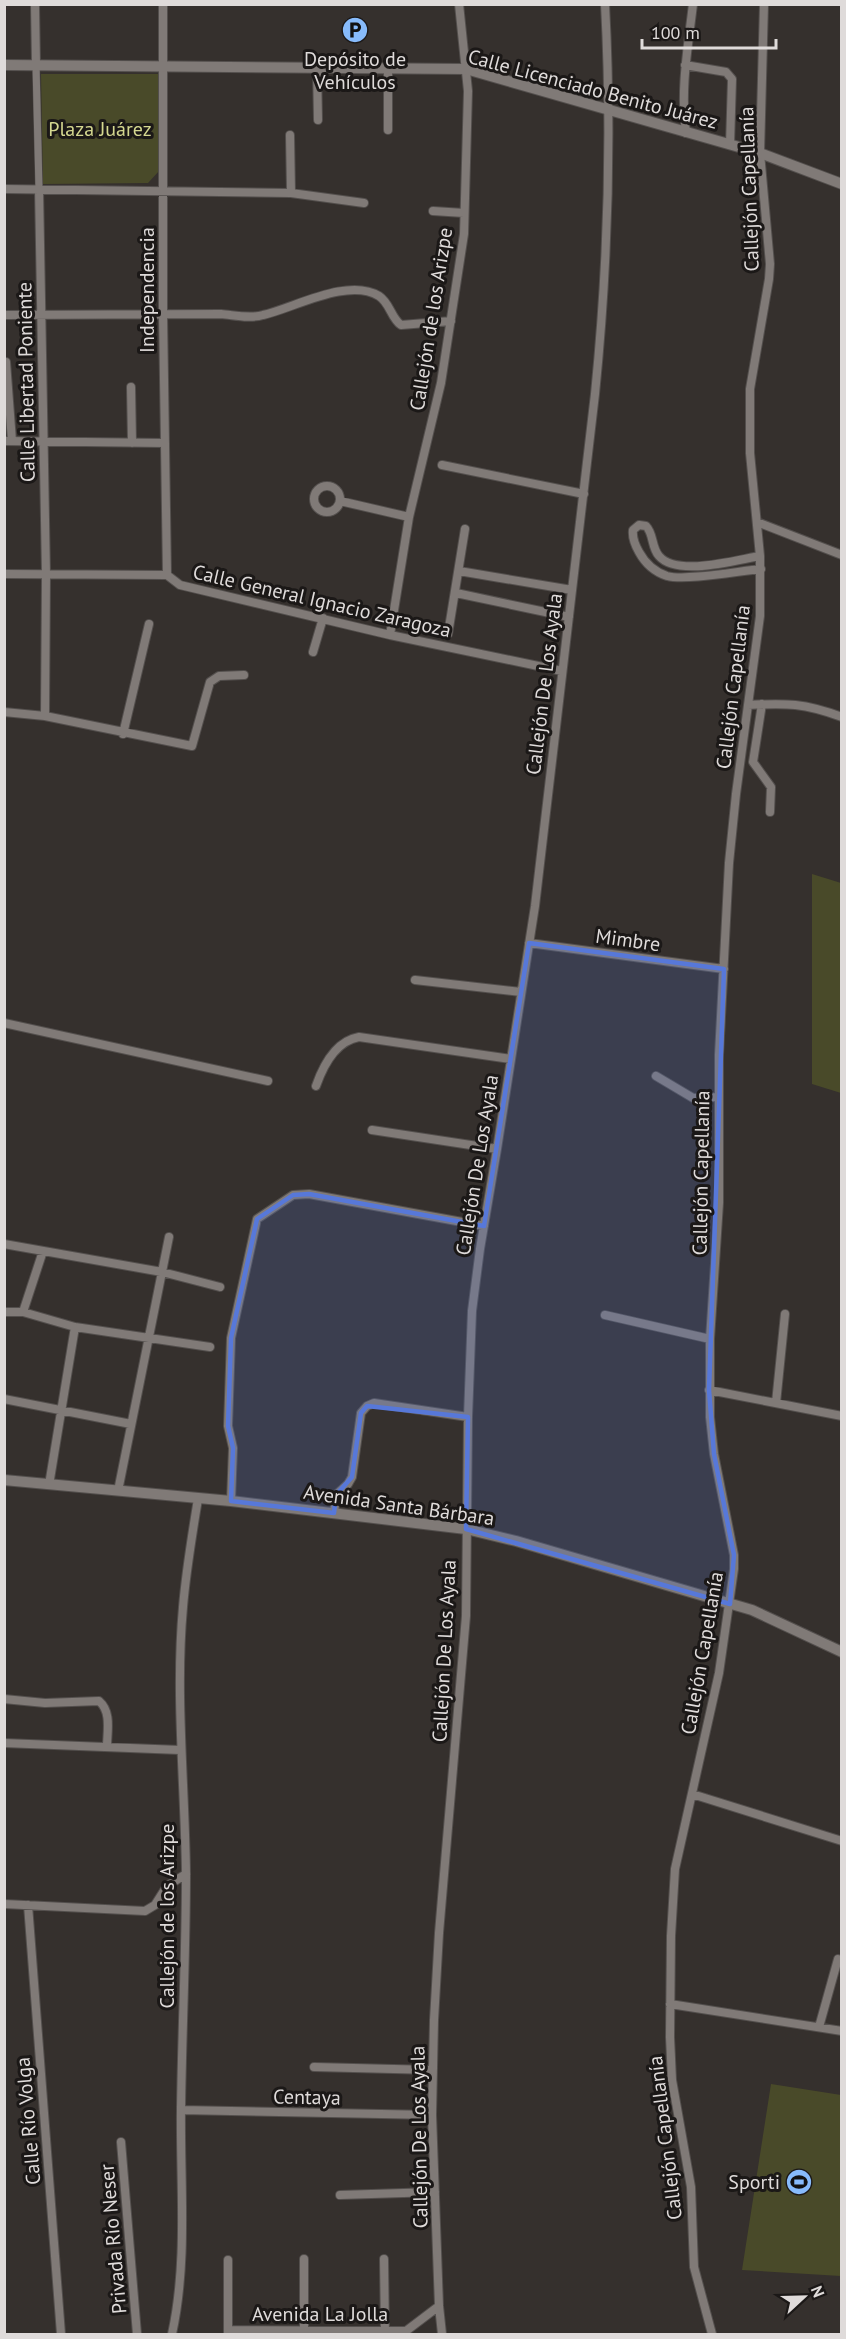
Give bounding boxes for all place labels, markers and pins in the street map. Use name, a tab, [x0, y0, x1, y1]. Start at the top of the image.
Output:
parking icon: Depósito de Vehículos	[340, 15, 370, 45]
place label: Depósito de Vehículos	[304, 46, 406, 95]
sports icon: Sporti	[784, 2167, 814, 2197]
place label: Sporti	[728, 2169, 780, 2195]

